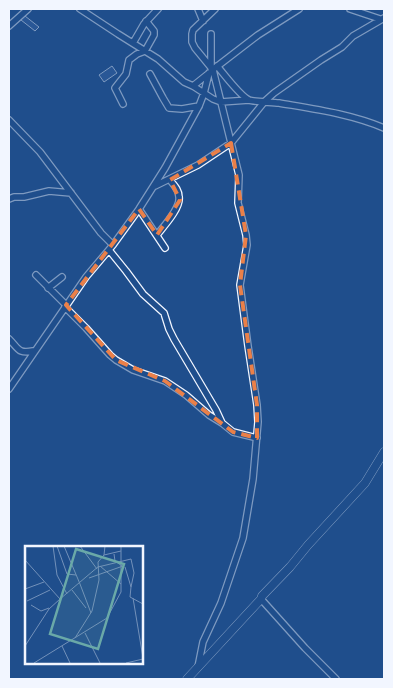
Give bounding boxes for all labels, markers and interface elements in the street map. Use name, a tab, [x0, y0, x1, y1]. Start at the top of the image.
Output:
inset map	[25, 546, 142, 663]

